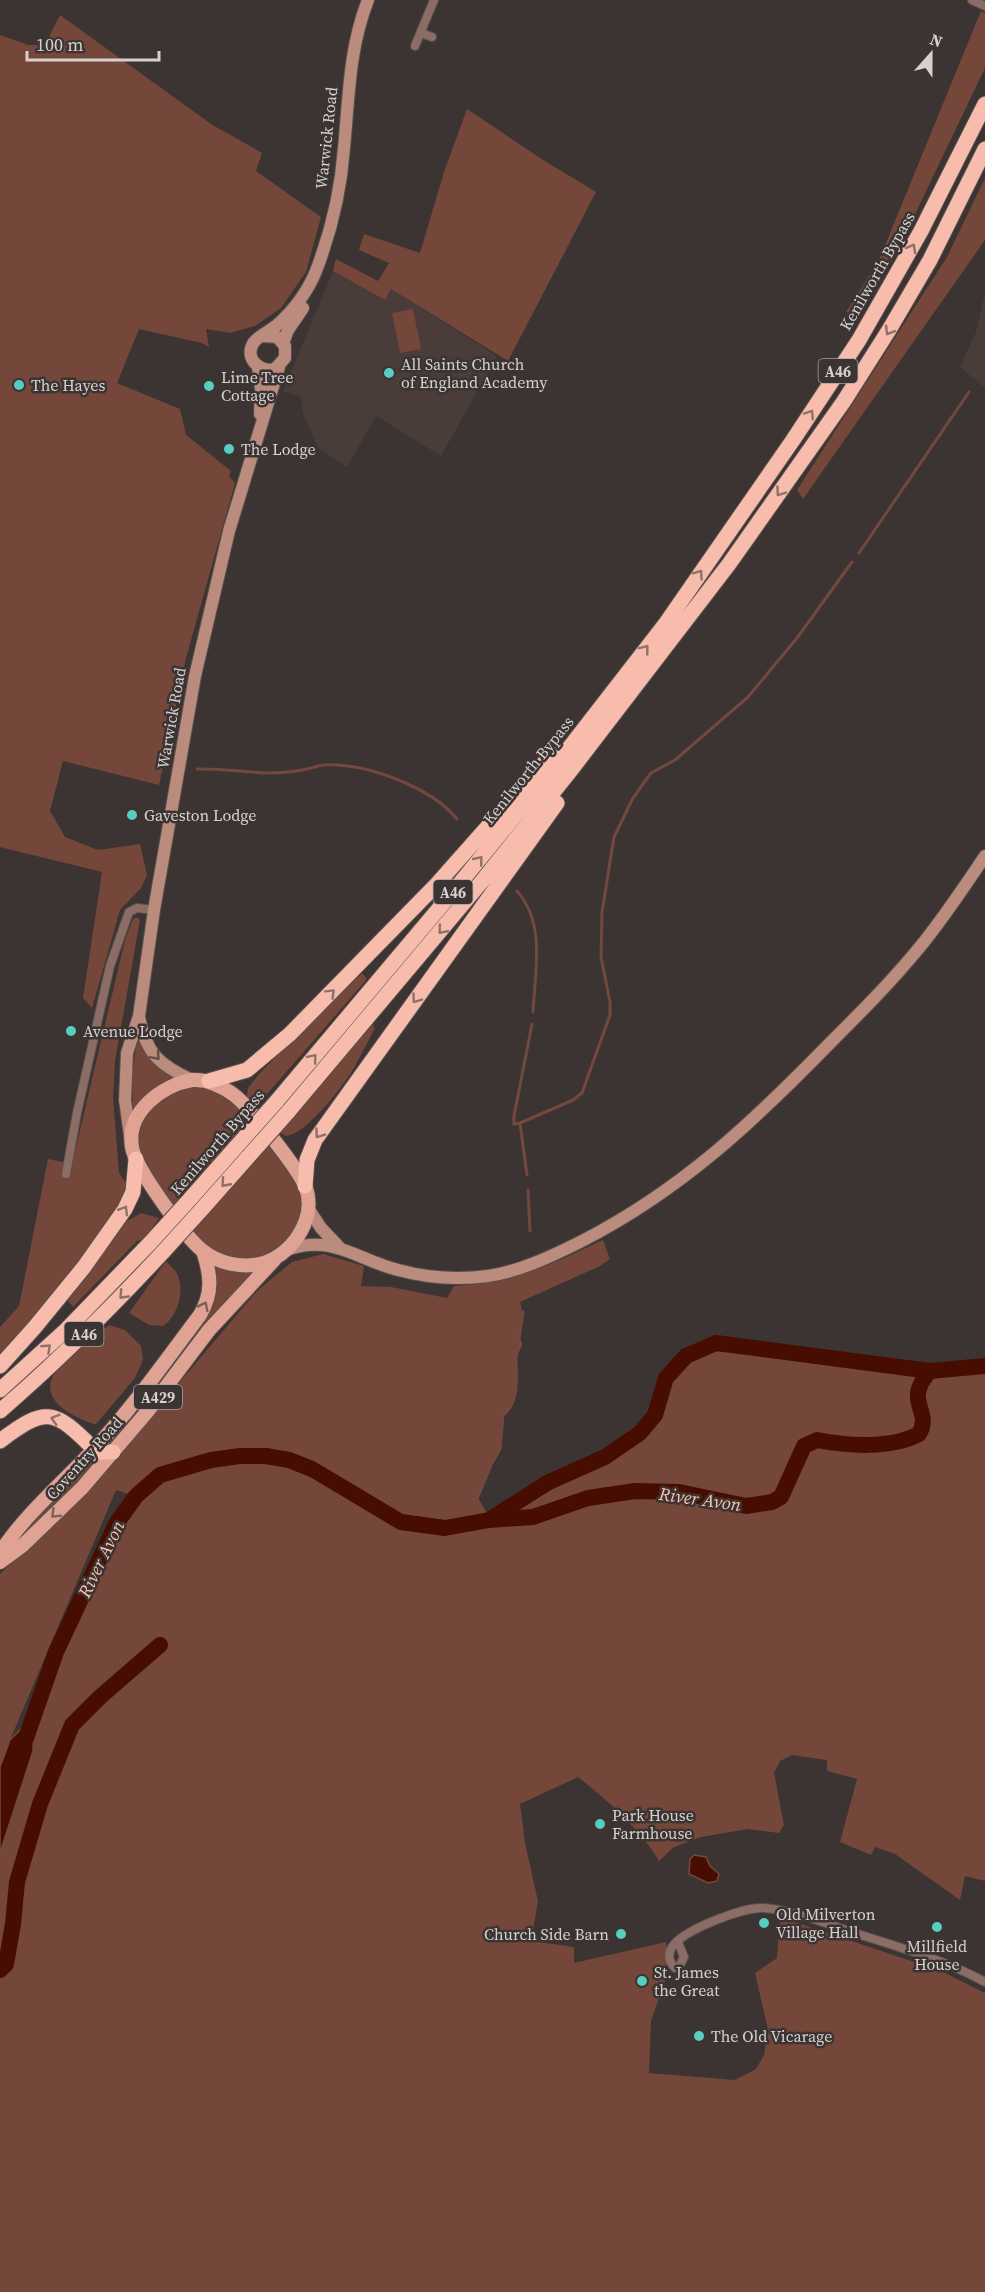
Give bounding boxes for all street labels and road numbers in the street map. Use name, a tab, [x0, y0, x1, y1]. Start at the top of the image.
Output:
street label: Warwick Road	[310, 86, 342, 190]
street label: Kenilworth Bypass	[834, 208, 920, 334]
road number: A46	[818, 359, 858, 383]
street label: Warwick Road	[151, 666, 191, 770]
street label: Kenilworth Bypass	[477, 711, 579, 829]
road number: A46	[434, 880, 472, 904]
street label: Kenilworth Bypass	[165, 1084, 269, 1200]
road number: A46	[64, 1322, 104, 1346]
road number: A429	[134, 1385, 182, 1409]
street label: Coventry Road	[41, 1412, 127, 1504]

